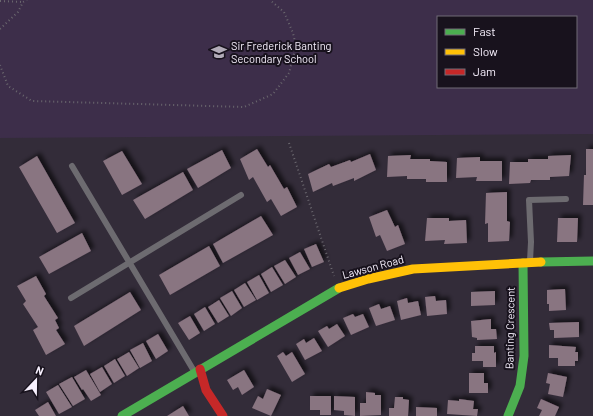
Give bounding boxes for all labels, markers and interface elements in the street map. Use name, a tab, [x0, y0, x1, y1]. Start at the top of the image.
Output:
legend	[437, 16, 577, 88]
text: Fast	[473, 24, 496, 38]
place label: Sir Frederick Banting Secondary School	[231, 39, 332, 65]
school or university icon: Sir Frederick Banting Secondary School	[210, 43, 228, 61]
text: Slow	[473, 44, 498, 58]
text: Jam	[473, 64, 496, 78]
street label: Lawson Road	[341, 252, 405, 281]
street label: Banting Crescent	[502, 287, 517, 369]
north arrow	[16, 360, 56, 400]
text: N	[34, 363, 46, 378]

